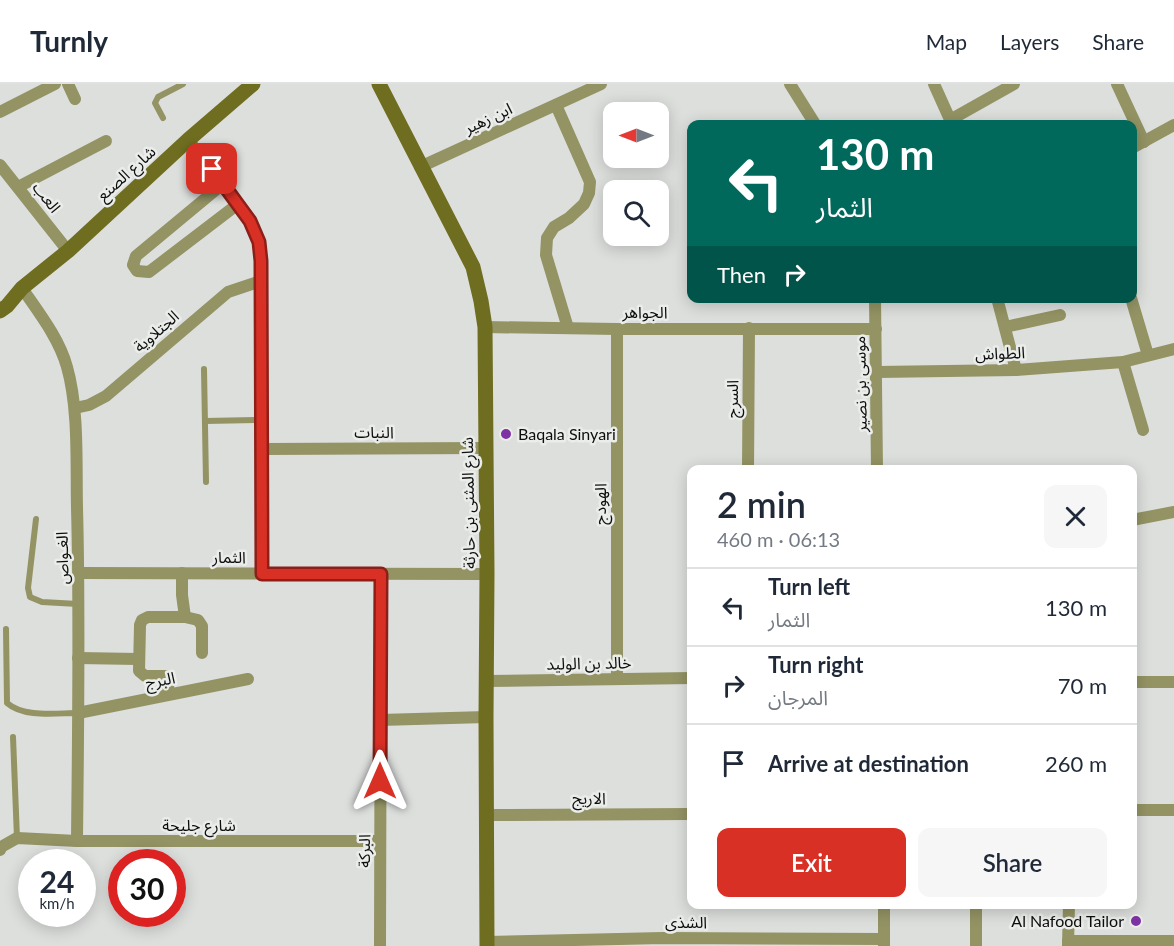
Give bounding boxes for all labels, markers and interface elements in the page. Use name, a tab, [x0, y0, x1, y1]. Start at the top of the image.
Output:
text: Turnly	[30, 24, 108, 58]
text: Map	[926, 29, 967, 54]
text: Layers	[1000, 29, 1059, 54]
text: Share	[1092, 29, 1144, 54]
street label: ابن زهير	[460, 98, 515, 138]
north arrow	[603, 102, 669, 168]
map controls	[603, 102, 669, 246]
text: 130 m	[816, 129, 934, 179]
street label: شارع الصنع	[92, 141, 162, 207]
pin	[186, 143, 237, 194]
icon: left	[717, 144, 795, 222]
icon: arrive	[195, 152, 228, 185]
street label: العب	[29, 178, 65, 216]
button: search	[603, 180, 669, 246]
text: الثمار	[816, 190, 873, 223]
icon: right	[778, 258, 811, 291]
text: Then	[717, 261, 766, 288]
street label: الجواهر	[621, 302, 668, 322]
street label: الجتلاوية	[129, 306, 183, 356]
street label: موسى بن نصير	[849, 336, 871, 433]
street label: الطواش	[975, 342, 1025, 364]
street label: السرج	[722, 380, 745, 418]
street label: النبات	[354, 422, 394, 441]
place label: Baqala Sinyari	[518, 424, 616, 443]
marker: Baqala Sinyari	[499, 427, 513, 441]
street label: شارع المثنى بن حارثة	[457, 437, 482, 569]
text: 2 min	[717, 482, 806, 526]
street label: الهودج	[590, 483, 613, 525]
button: close	[1044, 485, 1107, 548]
text: 460 m · 06:13	[717, 527, 840, 551]
street label: الغـواص	[52, 531, 72, 585]
street label: الثمار	[211, 547, 246, 567]
text: Turn left	[768, 573, 850, 600]
icon: left	[717, 591, 750, 624]
text: 130 m	[1045, 594, 1107, 621]
text: الثمار	[768, 607, 810, 631]
text: Turn right	[768, 651, 863, 678]
street label: خالد بن الوليد	[546, 652, 632, 674]
street label: البرج	[143, 667, 177, 696]
icon: right	[717, 669, 750, 702]
text: 70 m	[1058, 672, 1107, 699]
text: المرجان	[768, 685, 828, 709]
icon: arrive	[717, 747, 750, 780]
position arrow	[348, 749, 412, 813]
text: Arrive at destination	[768, 750, 969, 777]
text: 260 m	[1045, 750, 1107, 777]
street label: الاريج	[572, 788, 606, 811]
street label: شارع جليحة	[162, 815, 236, 838]
button: Exit	[717, 828, 906, 897]
button: Share	[918, 828, 1107, 897]
street label: البركة	[354, 834, 374, 868]
speed limit sign: 30	[108, 849, 186, 927]
text: 24	[40, 863, 74, 899]
text: km/h	[39, 894, 75, 912]
place label: Al Nafood Tailor	[1011, 911, 1124, 930]
street label: الشذى	[665, 912, 707, 932]
marker: Al Nafood Tailor	[1129, 914, 1143, 928]

